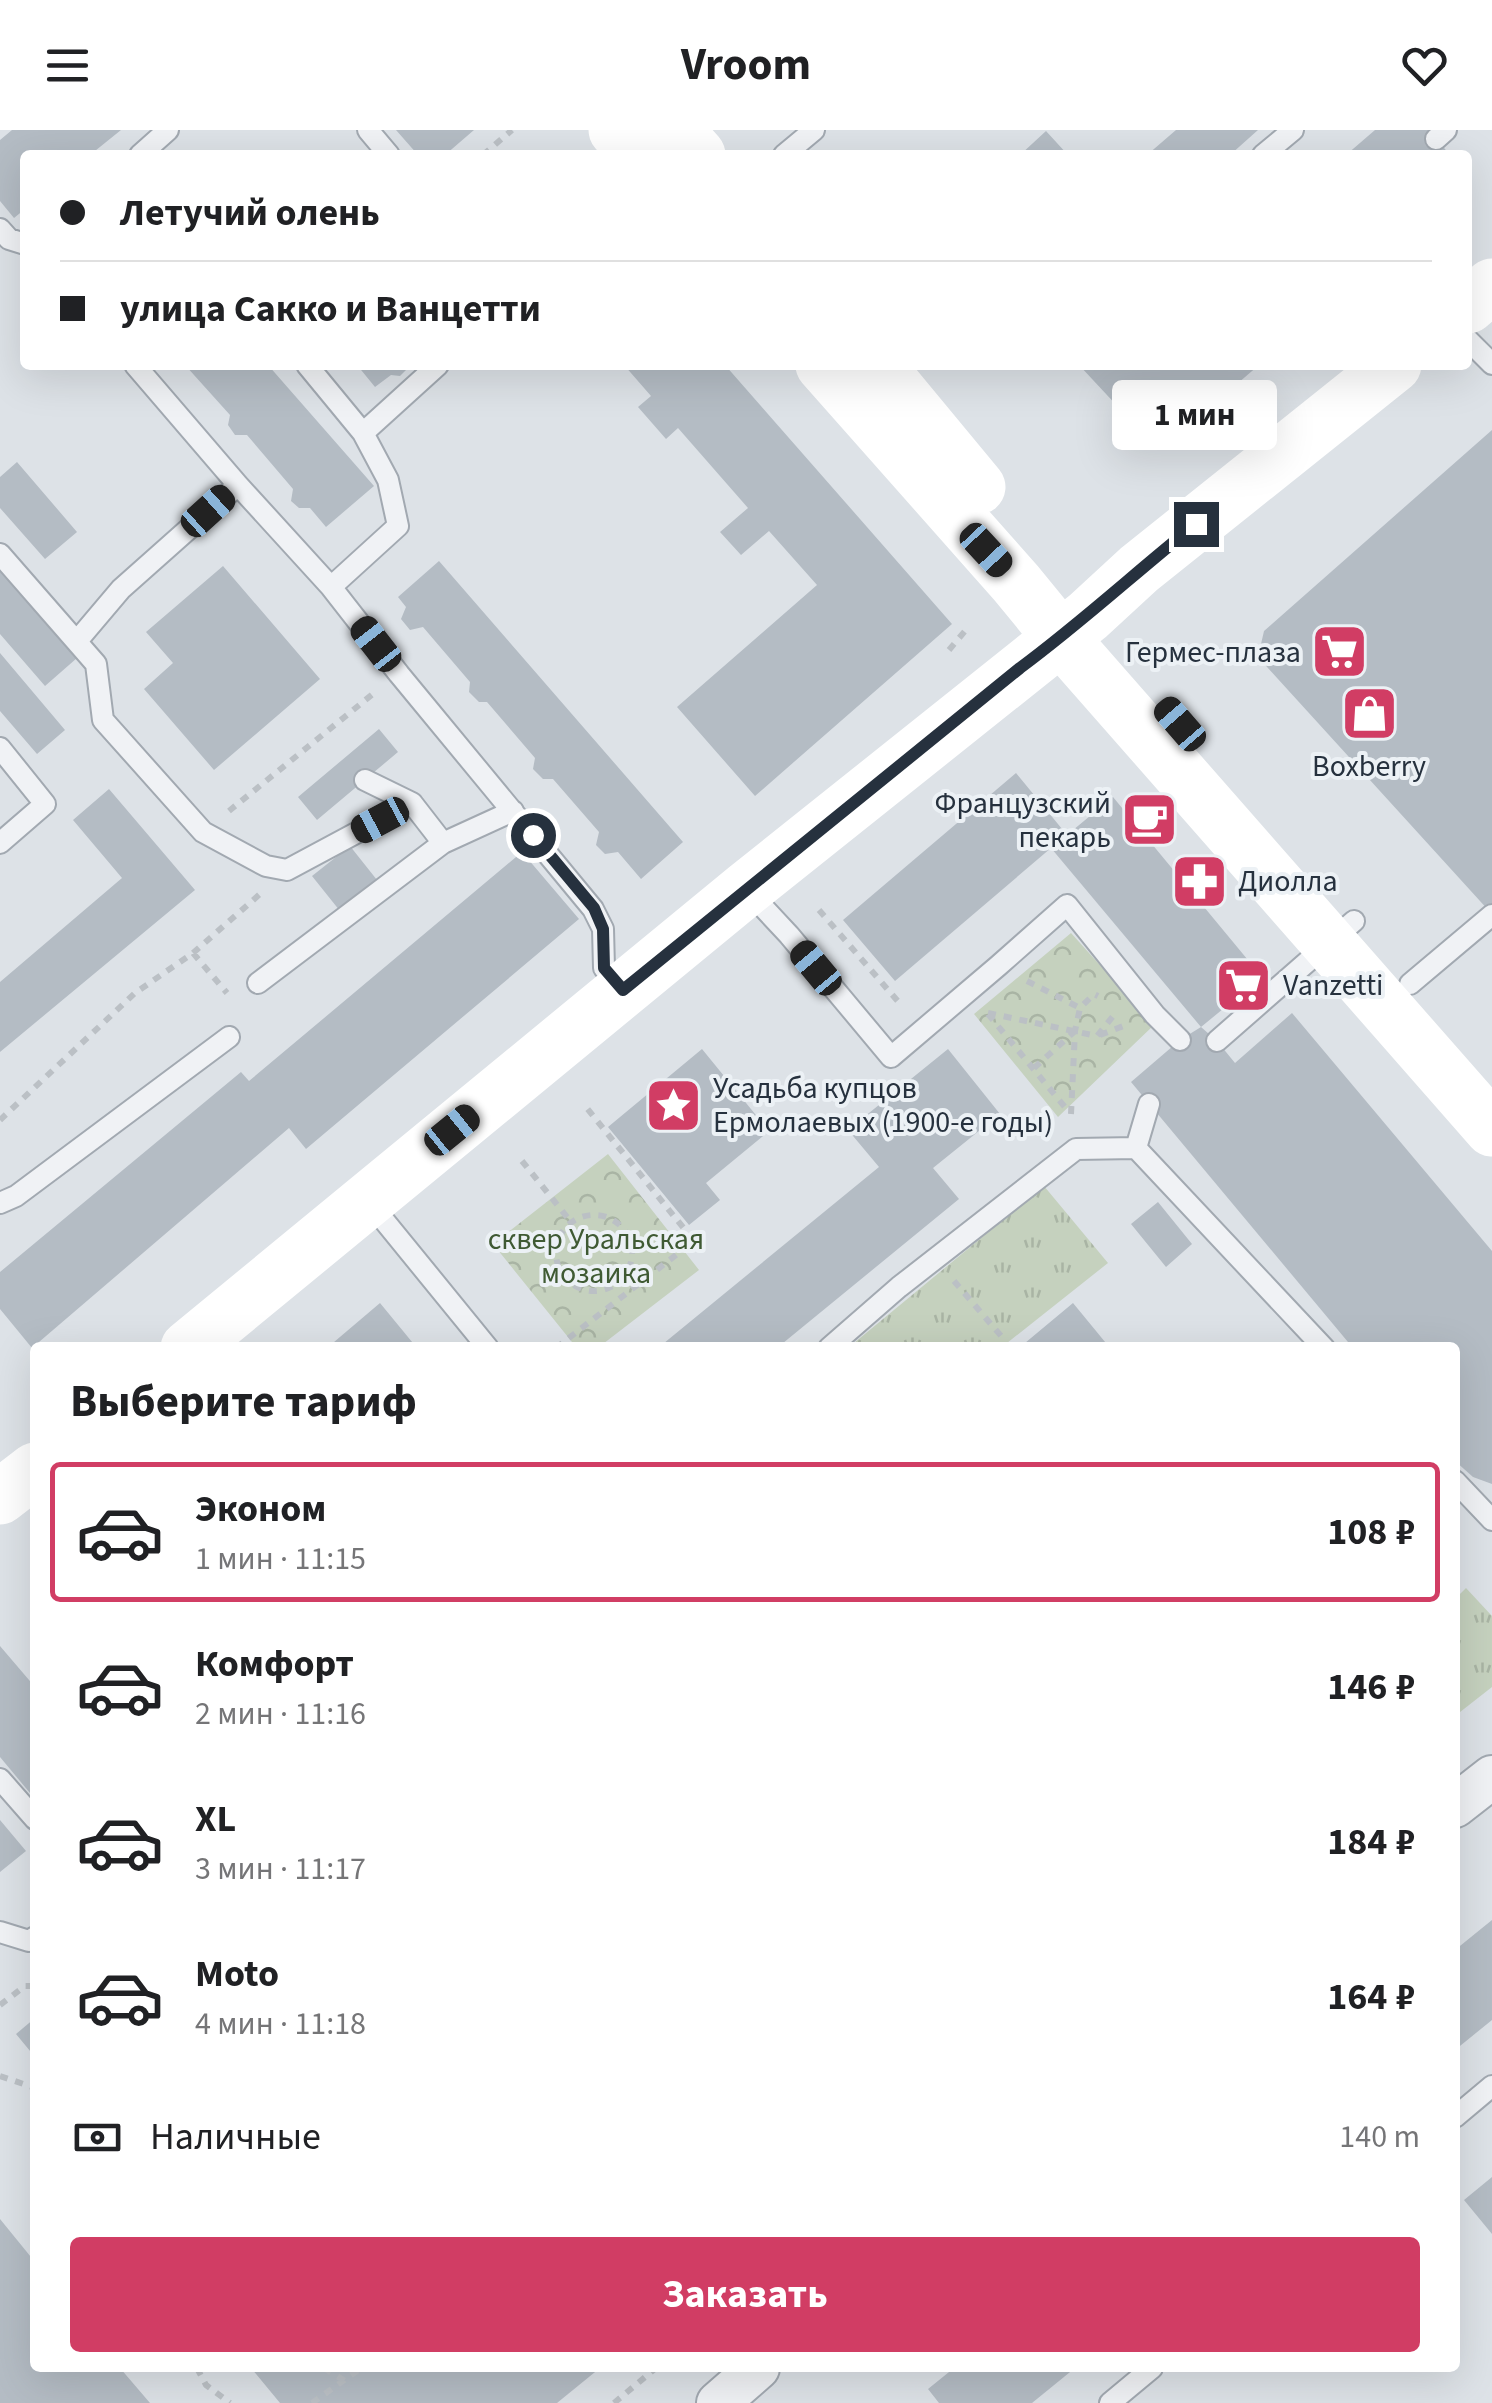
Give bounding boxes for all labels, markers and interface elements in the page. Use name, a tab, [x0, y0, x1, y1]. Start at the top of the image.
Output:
text: Vroom	[681, 33, 811, 97]
icon: menu	[40, 38, 95, 93]
icon: heart	[1397, 38, 1452, 93]
text: Летучий олень	[120, 186, 380, 240]
text: улица Сакко и Ванцетти	[120, 282, 541, 336]
callout: 1 мин	[1114, 379, 1278, 449]
text: 1 мин	[1154, 392, 1235, 438]
car	[176, 480, 240, 542]
route end	[1174, 502, 1219, 547]
car	[955, 518, 1017, 582]
car	[346, 611, 406, 677]
supermarket icon: Гермес-плаза	[1310, 622, 1370, 682]
place label: Гермес-плаза	[1125, 631, 1301, 674]
shop icon: Boxberry	[1339, 684, 1399, 744]
car	[1149, 692, 1211, 756]
place label: Boxberry	[1312, 745, 1426, 788]
place label: Французский пекарь	[934, 782, 1111, 859]
cafe icon: Французский пекарь	[1120, 790, 1180, 850]
car	[346, 793, 414, 847]
route start	[511, 813, 556, 858]
pharmacy icon: Диолла	[1169, 851, 1229, 911]
place label: Диолла	[1238, 860, 1338, 903]
car	[785, 935, 847, 1001]
supermarket icon: Vanzetti	[1214, 955, 1274, 1015]
place label: Vanzetti	[1283, 964, 1383, 1007]
place label: Усадьба купцов Ермолаевых (1900-е годы)	[713, 1067, 1053, 1144]
place icon: Усадьба купцов Ермолаевых (1900-е годы)	[644, 1075, 704, 1135]
car	[419, 1099, 485, 1161]
park label: сквер Уральская мозаика	[488, 1218, 704, 1295]
text: Выберите тариф	[70, 1370, 417, 1434]
text: Эконом	[195, 1482, 326, 1536]
icon: car	[75, 1487, 165, 1577]
text: 108 ₽	[1327, 1505, 1415, 1559]
text: 1 мин · 11:15	[195, 1536, 366, 1582]
text: Комфорт	[195, 1637, 354, 1691]
icon: car	[75, 1642, 165, 1732]
text: 146 ₽	[1327, 1660, 1415, 1714]
text: 2 мин · 11:16	[195, 1691, 366, 1737]
text: XL	[195, 1792, 236, 1846]
icon: car	[75, 1797, 165, 1887]
text: 184 ₽	[1327, 1815, 1415, 1869]
text: 3 мин · 11:17	[195, 1846, 366, 1892]
text: Moto	[195, 1947, 279, 2001]
icon: car	[75, 1952, 165, 2042]
text: 164 ₽	[1327, 1970, 1415, 2024]
text: 4 мин · 11:18	[195, 2001, 366, 2047]
icon: cash	[70, 2110, 125, 2165]
text: Наличные	[150, 2110, 321, 2164]
text: 140 m	[1339, 2114, 1420, 2160]
button: Заказать	[70, 2237, 1420, 2352]

